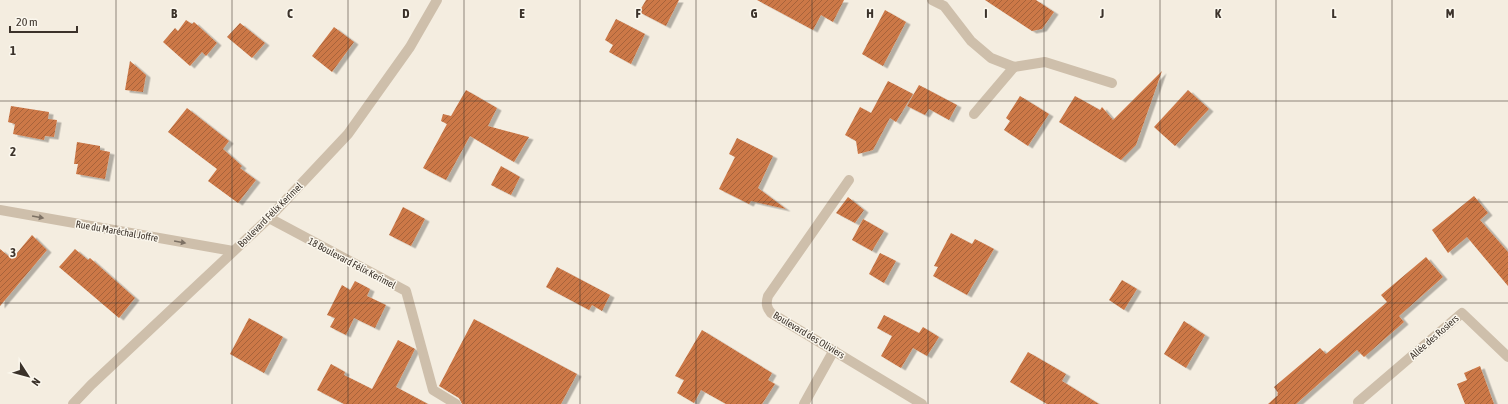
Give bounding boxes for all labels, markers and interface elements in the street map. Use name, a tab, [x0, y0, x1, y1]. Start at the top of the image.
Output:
text: B	[171, 6, 178, 21]
text: C	[287, 6, 293, 21]
text: D	[402, 6, 410, 21]
text: E	[519, 6, 525, 21]
text: F	[635, 6, 641, 21]
text: G	[751, 6, 758, 21]
text: H	[866, 6, 874, 21]
text: I	[984, 6, 988, 21]
text: J	[1099, 6, 1104, 21]
text: K	[1215, 6, 1222, 21]
text: L	[1331, 6, 1337, 21]
text: M	[1446, 6, 1455, 21]
scale bar	[10, 8, 77, 34]
text: 20 m	[16, 15, 38, 29]
text: 1	[10, 43, 16, 58]
text: 2	[10, 144, 16, 159]
street label: Boulevard Félix Kerimel	[235, 180, 305, 250]
one-way arrow	[32, 214, 45, 220]
street label: Rue du Maréchal Joffre	[75, 218, 160, 244]
street label: 18 Boulevard Félix Kerimel	[306, 235, 398, 291]
one-way arrow	[174, 239, 186, 245]
text: 3	[10, 245, 16, 260]
street label: Boulevard des Oliviers	[771, 309, 847, 361]
street label: Allée des Rosiers	[1407, 312, 1461, 361]
north arrow	[8, 356, 48, 396]
text: N	[29, 376, 43, 388]

